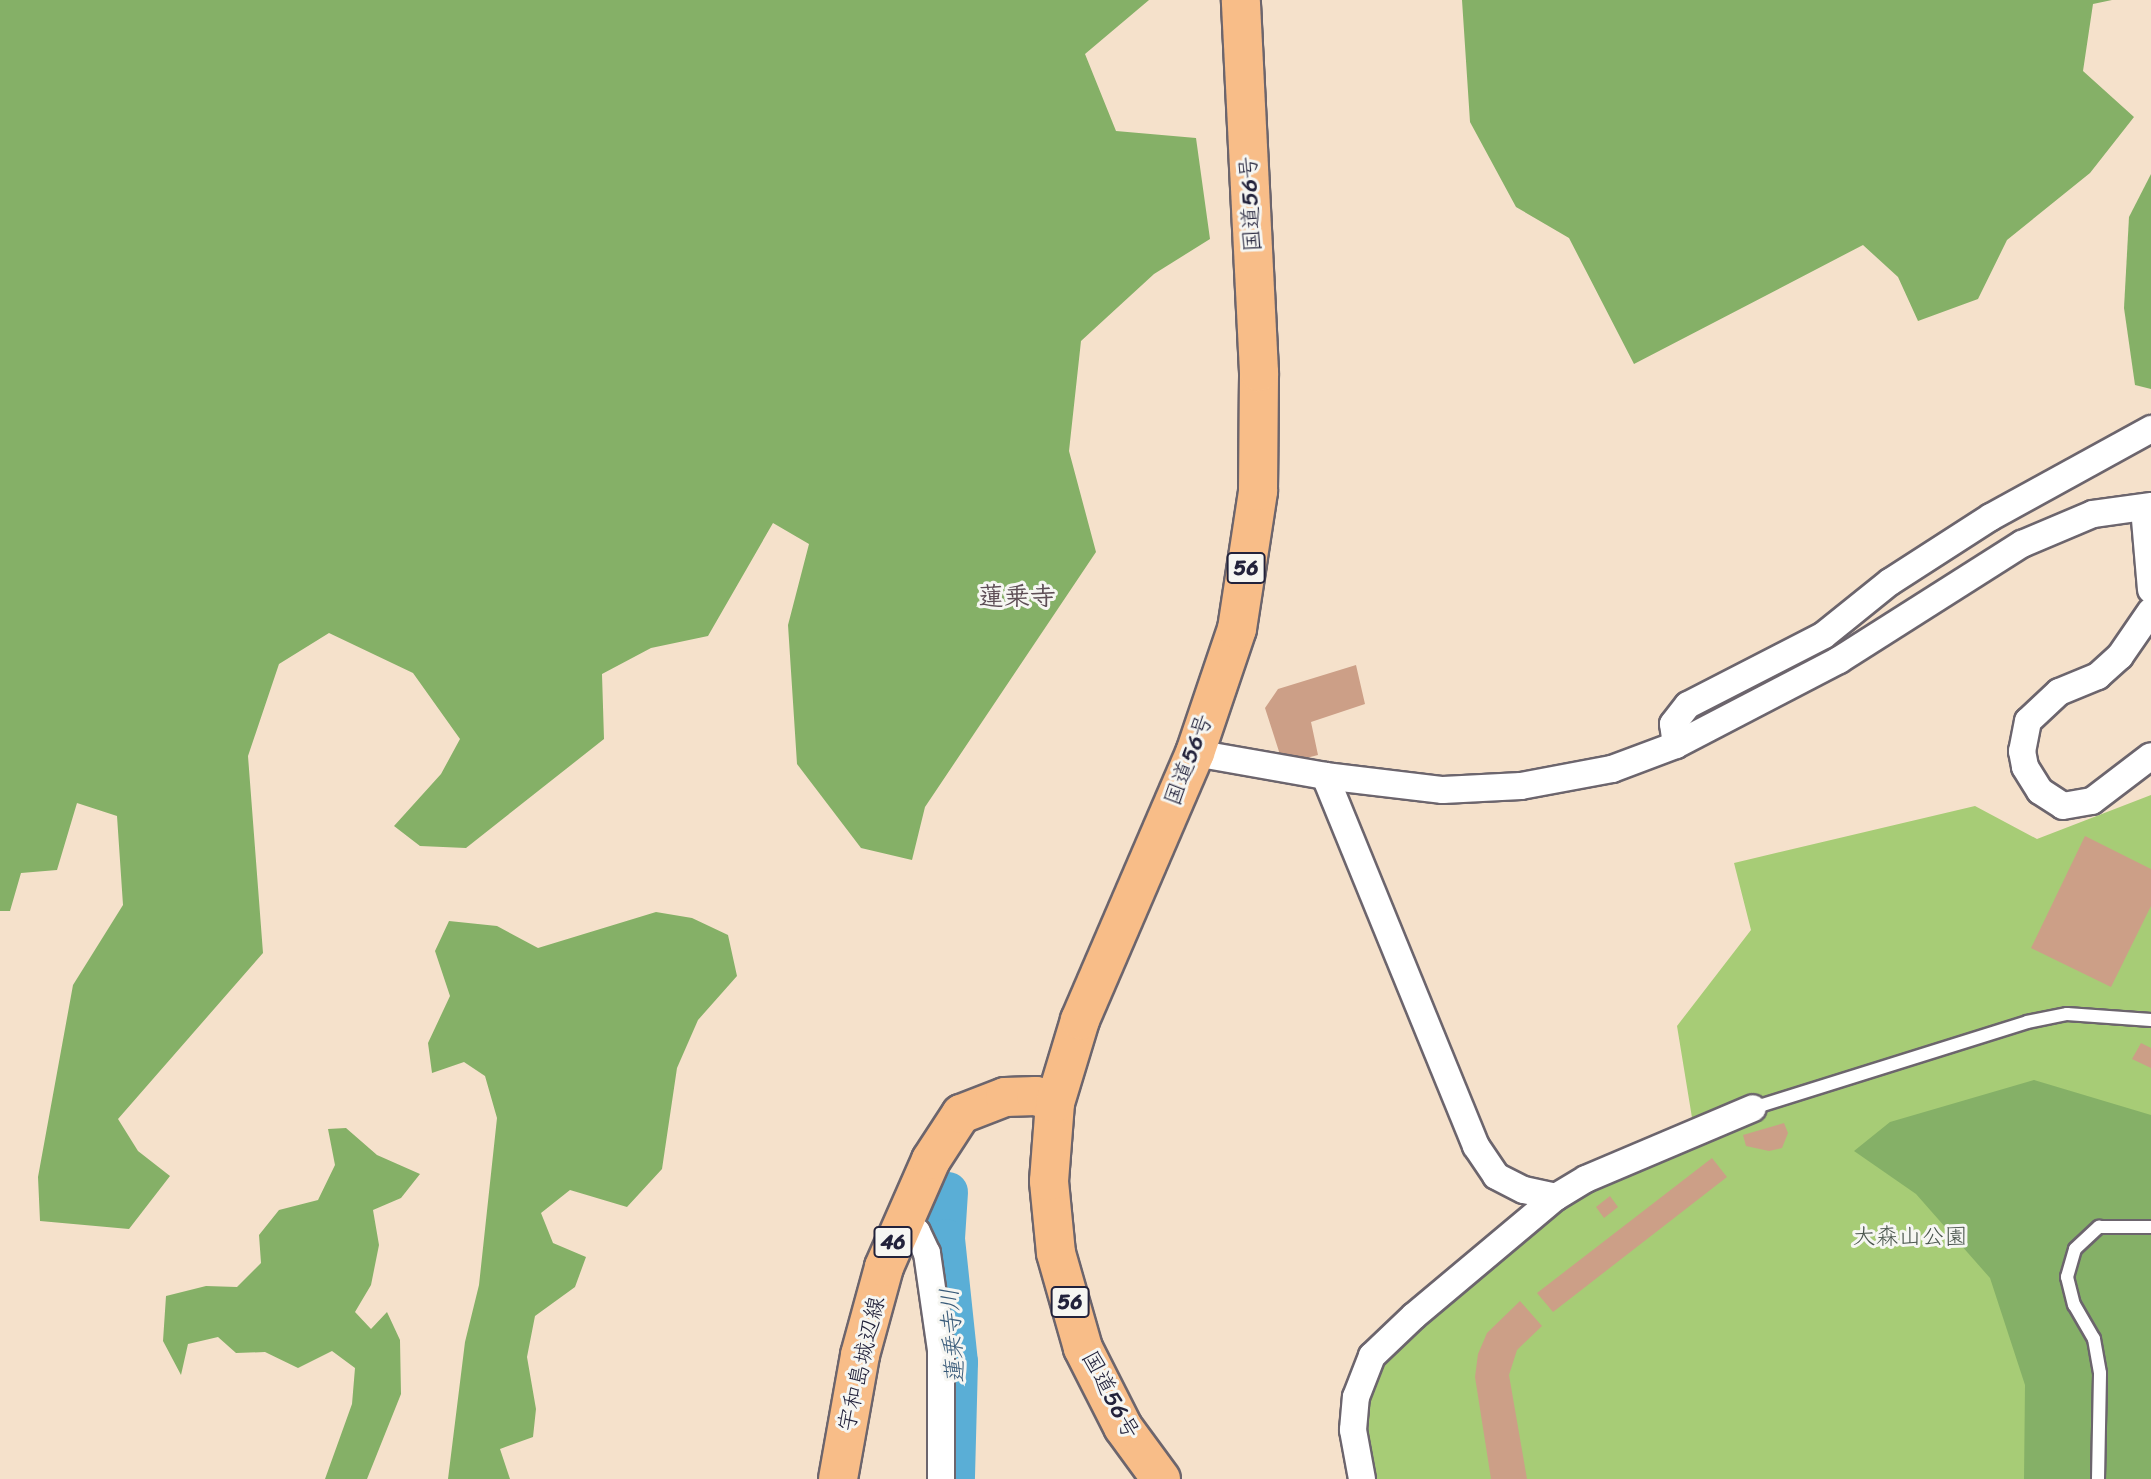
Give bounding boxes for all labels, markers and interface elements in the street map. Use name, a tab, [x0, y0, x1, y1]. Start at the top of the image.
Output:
street label: 国道56号	[1235, 155, 1267, 253]
road number: 56	[1225, 550, 1267, 586]
district label: 蓮乗寺	[978, 581, 1056, 613]
street label: 国道56号	[1159, 710, 1219, 810]
park label: 大森山公園	[1853, 1223, 1967, 1251]
road number: 46	[872, 1224, 914, 1260]
road number: 56	[1049, 1284, 1091, 1320]
water label: 蓮乗寺川	[935, 1287, 971, 1385]
street label: 宇和島城辺線	[833, 1294, 891, 1434]
street label: 国道56号	[1075, 1346, 1145, 1444]

